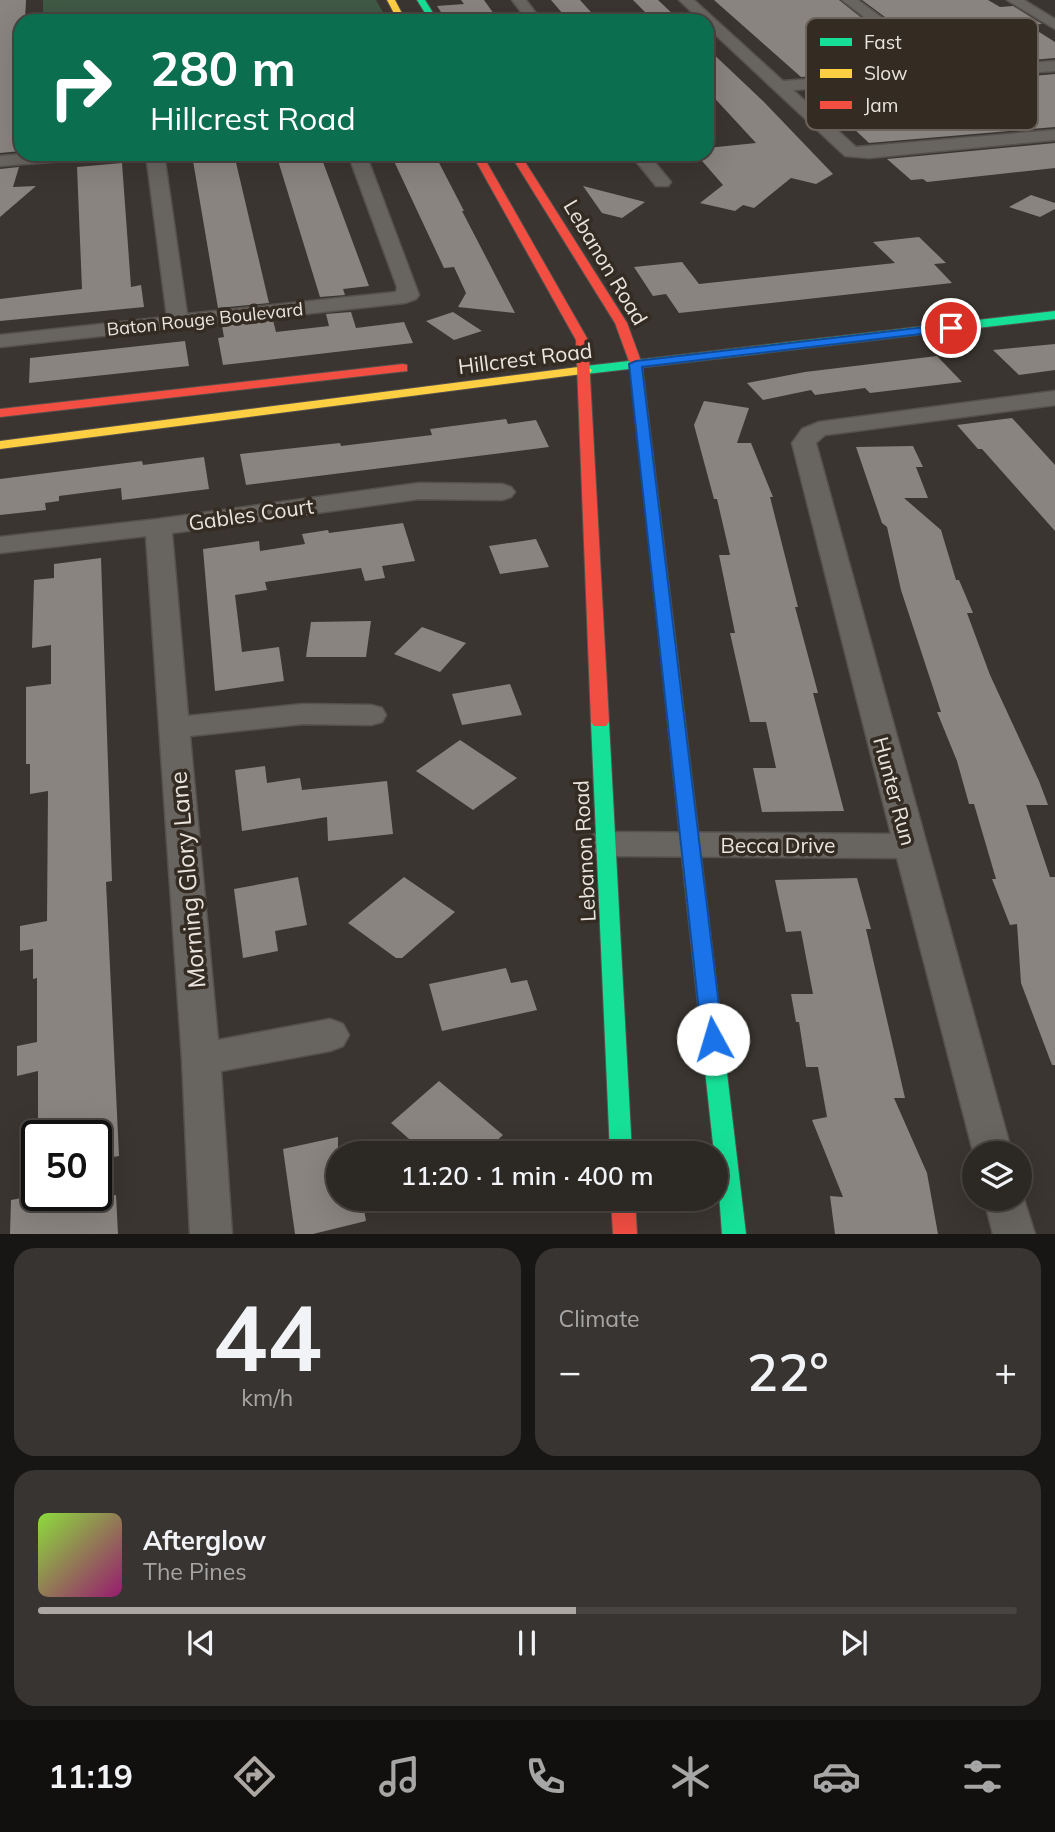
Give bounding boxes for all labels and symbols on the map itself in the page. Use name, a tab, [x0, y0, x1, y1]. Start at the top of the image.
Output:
legend	[806, 18, 1038, 130]
text: Fast	[864, 30, 902, 54]
text: Slow	[864, 61, 908, 85]
text: Jam	[864, 93, 898, 117]
street label: Lebanon Road	[558, 195, 654, 329]
street label: Baton Rouge Boulevard	[106, 297, 304, 341]
pin	[921, 298, 981, 358]
street label: Hillcrest Road	[456, 337, 594, 379]
street label: Gables Court	[187, 492, 315, 536]
street label: Hunter Run	[868, 734, 922, 848]
street label: Morning Glory Lane	[163, 770, 211, 990]
street label: Lebanon Road	[567, 780, 601, 922]
street label: Becca Drive	[720, 832, 836, 858]
position arrow	[676, 1002, 750, 1076]
speed limit sign: 50	[21, 1120, 112, 1211]

